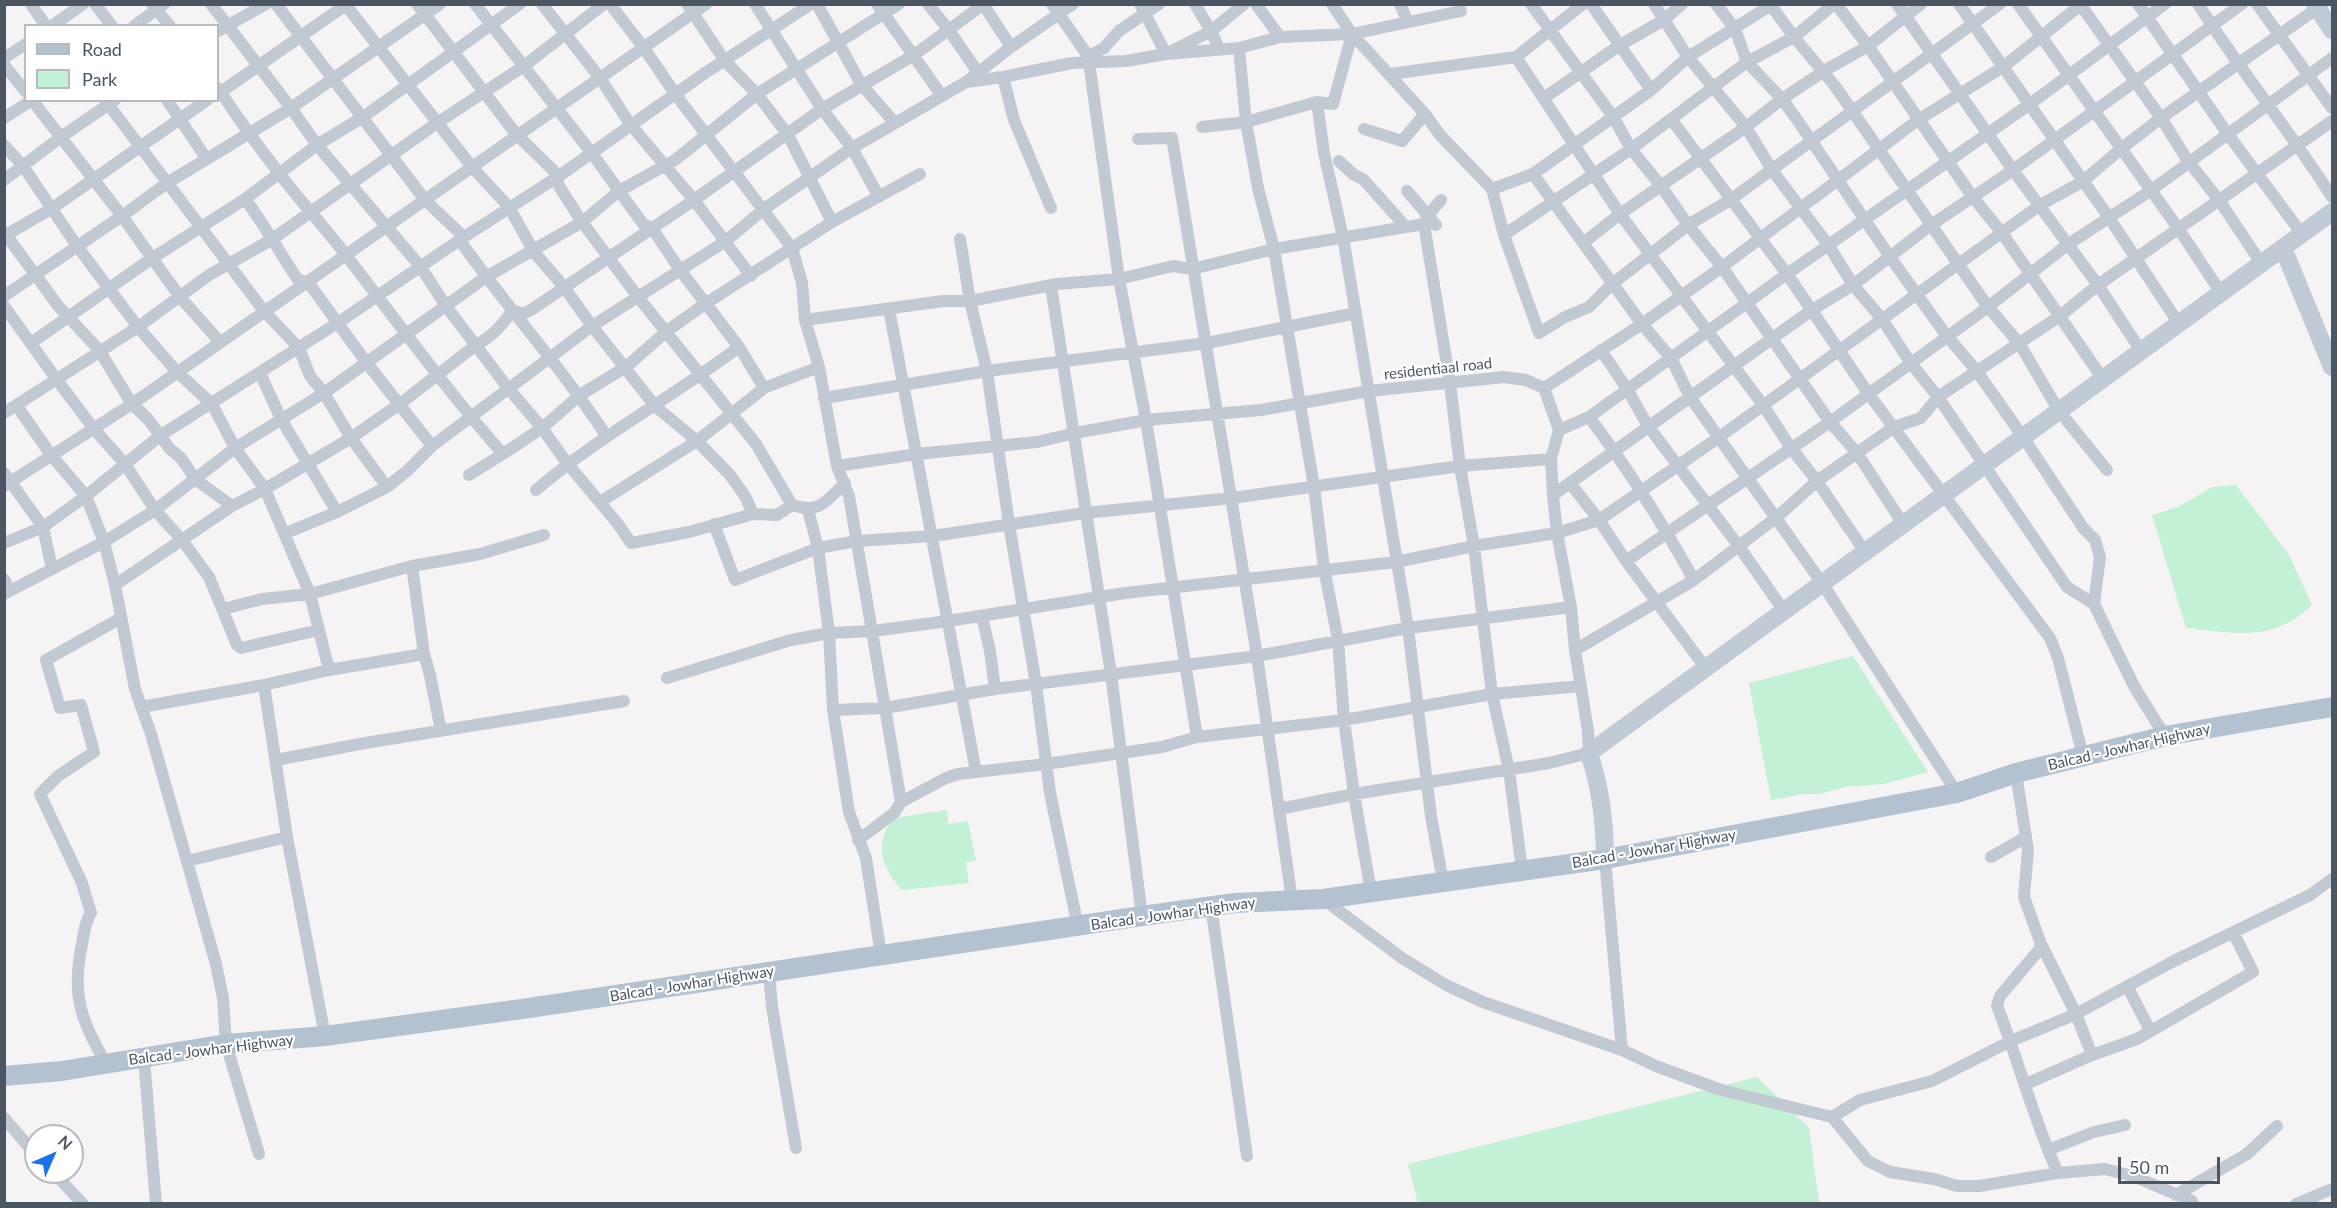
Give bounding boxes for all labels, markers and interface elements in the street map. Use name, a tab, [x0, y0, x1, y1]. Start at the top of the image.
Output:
legend	[24, 24, 219, 102]
text: Road	[82, 38, 122, 60]
text: Park	[82, 68, 117, 90]
street label: residentiaal road	[1383, 354, 1493, 384]
street label: Balcad - Jowhar Highway	[2046, 720, 2212, 774]
street label: Balcad - Jowhar Highway	[1571, 826, 1737, 872]
street label: Balcad - Jowhar Highway	[1090, 894, 1256, 934]
street label: Balcad - Jowhar Highway	[609, 962, 775, 1006]
street label: Balcad - Jowhar Highway	[128, 1031, 294, 1069]
north arrow	[24, 1124, 84, 1184]
text: N	[55, 1131, 77, 1153]
scale bar	[2121, 1145, 2223, 1183]
text: 50 m	[2129, 1156, 2169, 1178]

